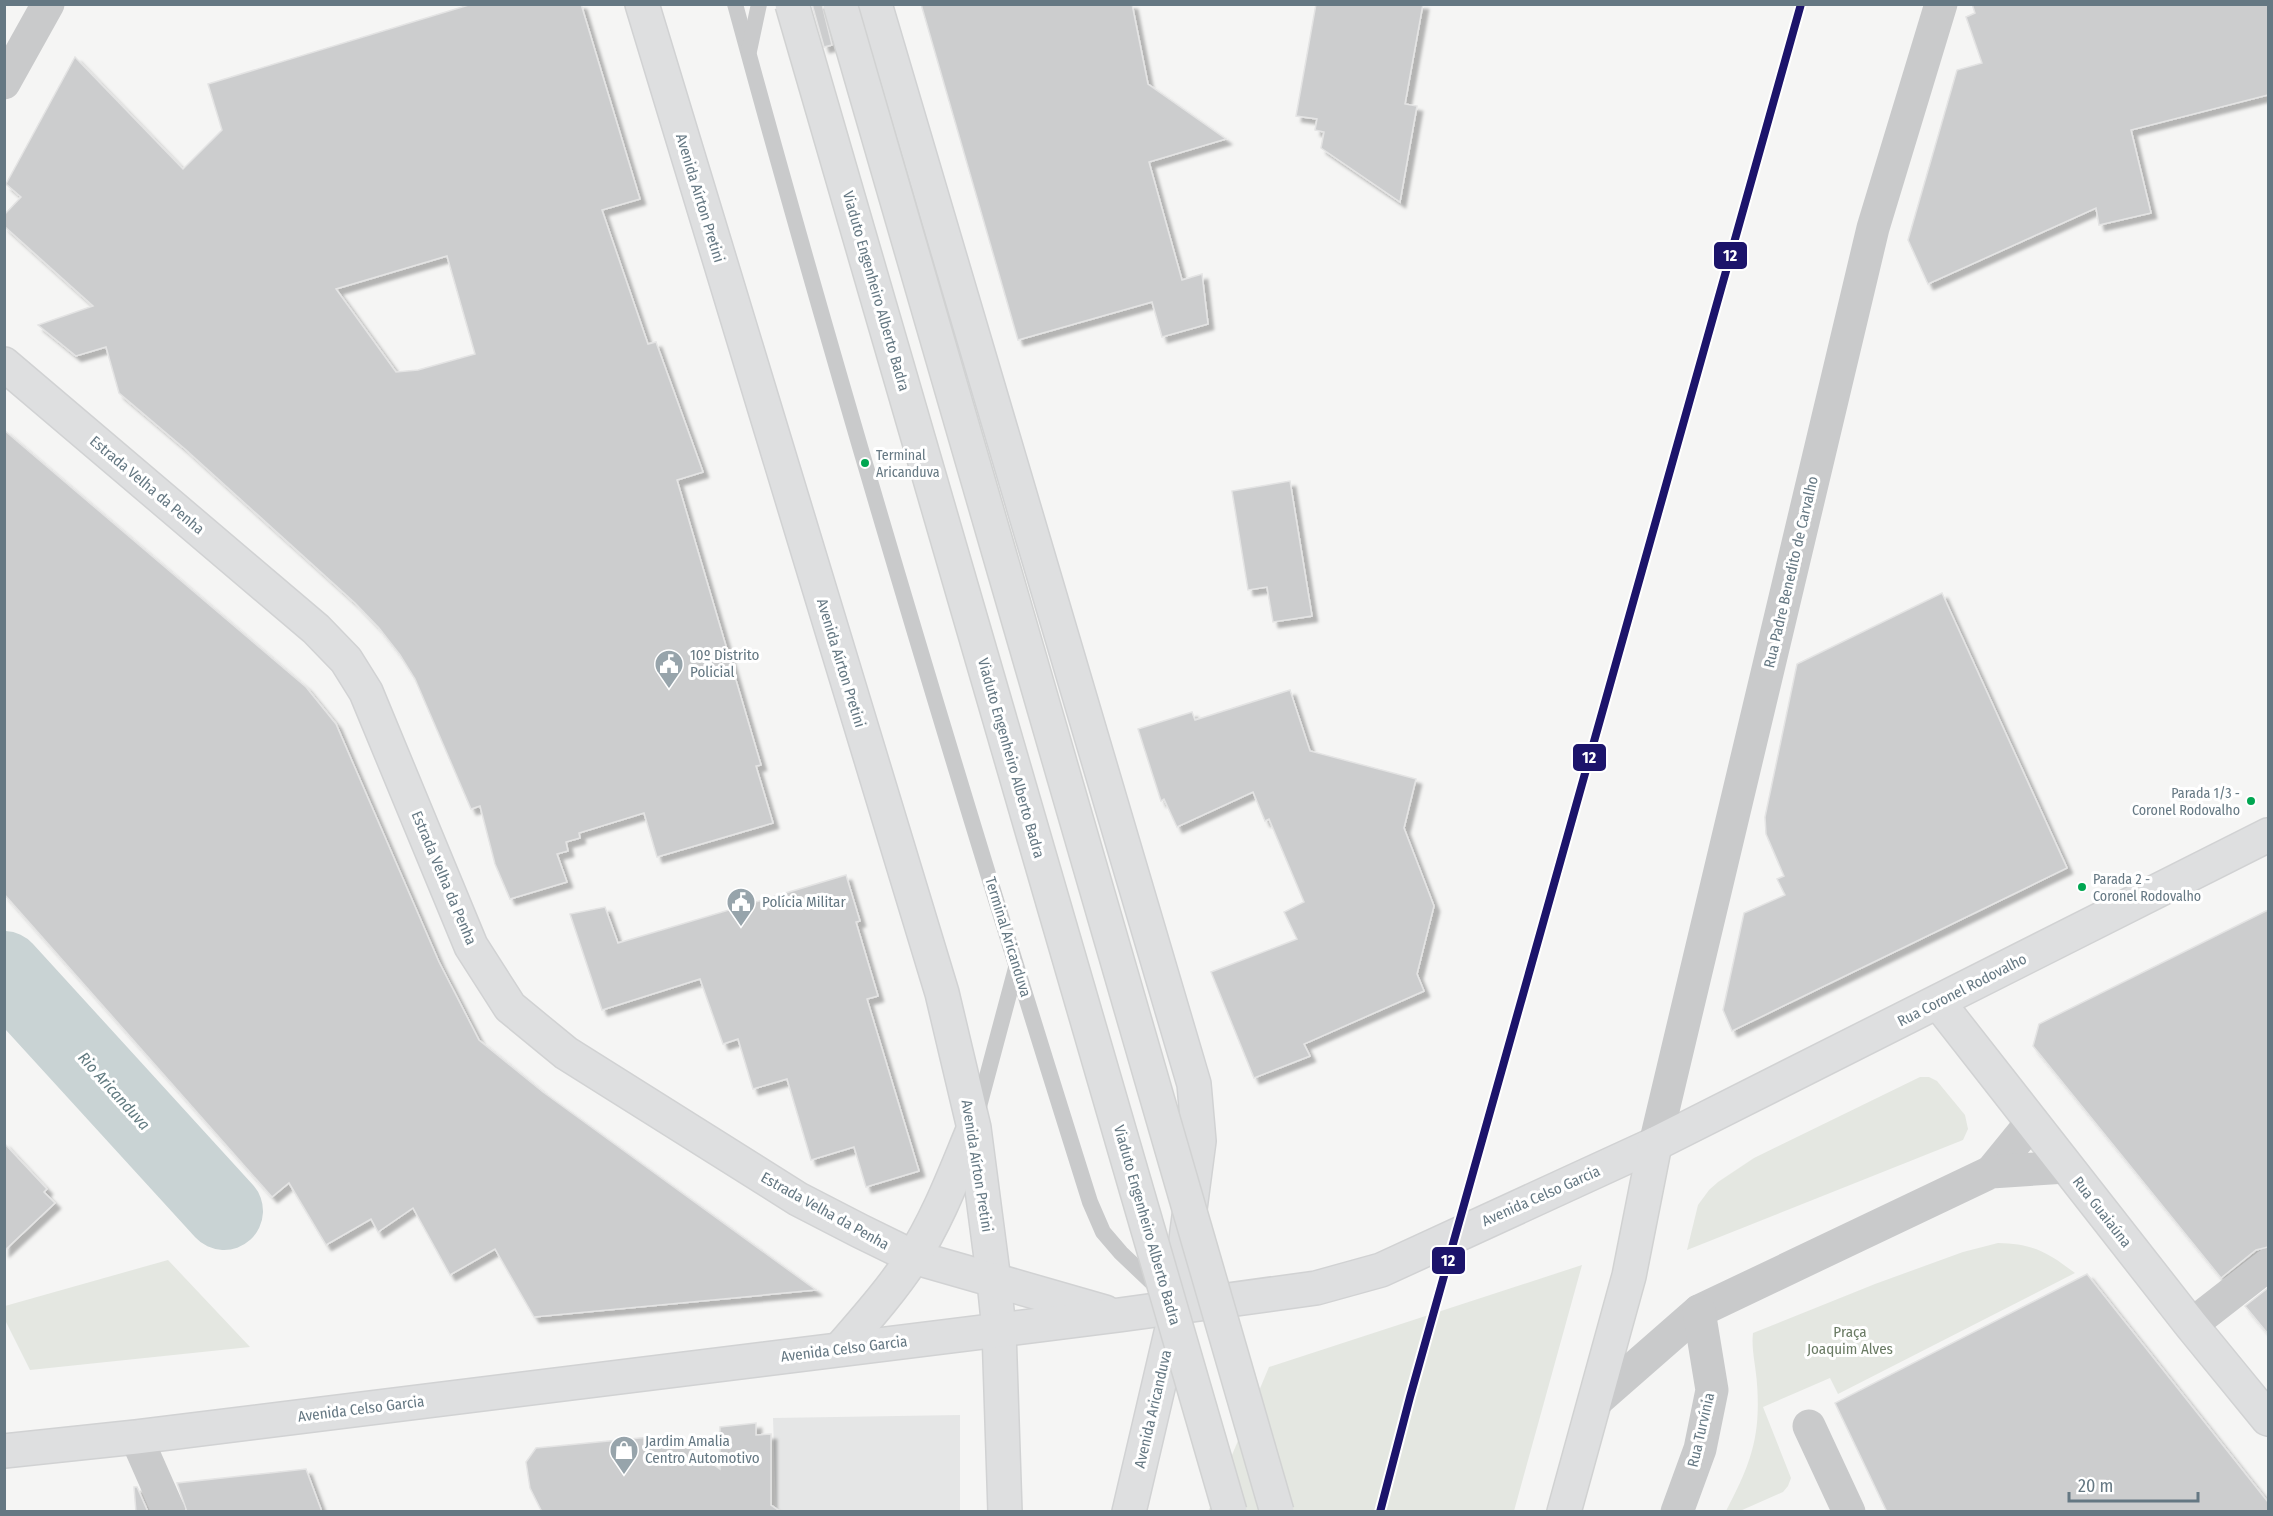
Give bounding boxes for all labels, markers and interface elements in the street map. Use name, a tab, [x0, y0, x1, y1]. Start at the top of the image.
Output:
street label: Avenida Aírton Pretini	[672, 132, 728, 264]
street label: Viaduto Engenheiro Alberto Badra	[839, 189, 913, 393]
line badge: 12	[1713, 241, 1748, 270]
text: 12	[1723, 246, 1738, 265]
street label: Estrada Velha da Penha	[86, 432, 208, 538]
place label: Terminal Aricanduva	[876, 447, 940, 481]
marker: Terminal Aricanduva	[859, 457, 871, 469]
street label: Rua Padre Benedito de Carvalho	[1760, 474, 1822, 670]
street label: Avenida Aírton Pretini	[813, 597, 869, 729]
place label: 10º Distrito Policial	[690, 646, 760, 681]
public building icon: 10º Distrito Policial	[653, 648, 685, 690]
street label: Viaduto Engenheiro Alberto Badra	[974, 656, 1048, 860]
line badge: 12	[1572, 743, 1607, 772]
text: 12	[1582, 748, 1597, 767]
place label: Parada 1/3 - Coronel Rodovalho	[2132, 785, 2240, 819]
marker: Parada 1/3 - Coronel Rodovalho	[2245, 795, 2257, 807]
street label: Estrada Velha da Penha	[408, 808, 480, 948]
place label: Parada 2 - Coronel Rodovalho	[2093, 871, 2201, 905]
street label: Terminal Aricanduva	[981, 875, 1035, 999]
marker: Parada 2 - Coronel Rodovalho	[2076, 881, 2088, 893]
public building icon: Polícia Militar	[725, 886, 757, 928]
place label: Polícia Militar	[762, 893, 846, 911]
street label: Rua Coronel Rodovalho	[1894, 950, 2030, 1030]
water label: Rio Aricanduva	[74, 1048, 154, 1134]
street label: Avenida Aírton Pretini	[958, 1099, 996, 1233]
street label: Viaduto Engenheiro Alberto Badra	[1110, 1123, 1184, 1327]
street label: Avenida Celso Garcia	[1479, 1162, 1603, 1230]
street label: Estrada Velha da Penha	[758, 1168, 892, 1254]
street label: Rua Guaiaúna	[2069, 1173, 2135, 1251]
line badge: 12	[1431, 1246, 1466, 1275]
text: 12	[1441, 1251, 1456, 1270]
park label: Praça Joaquim Alves	[1807, 1323, 1893, 1358]
street label: Avenida Celso Garcia	[780, 1332, 908, 1366]
street label: Avenida Aricanduva	[1131, 1348, 1175, 1470]
street label: Rua Turvínia	[1684, 1391, 1718, 1469]
street label: Avenida Celso Garcia	[297, 1392, 425, 1426]
place label: Jardim Amalia Centro Automotivo	[645, 1432, 760, 1467]
shop icon: Jardim Amalia Centro Automotivo	[608, 1434, 640, 1476]
scale bar	[2069, 1465, 2198, 1503]
text: 20 m	[2078, 1475, 2113, 1497]

